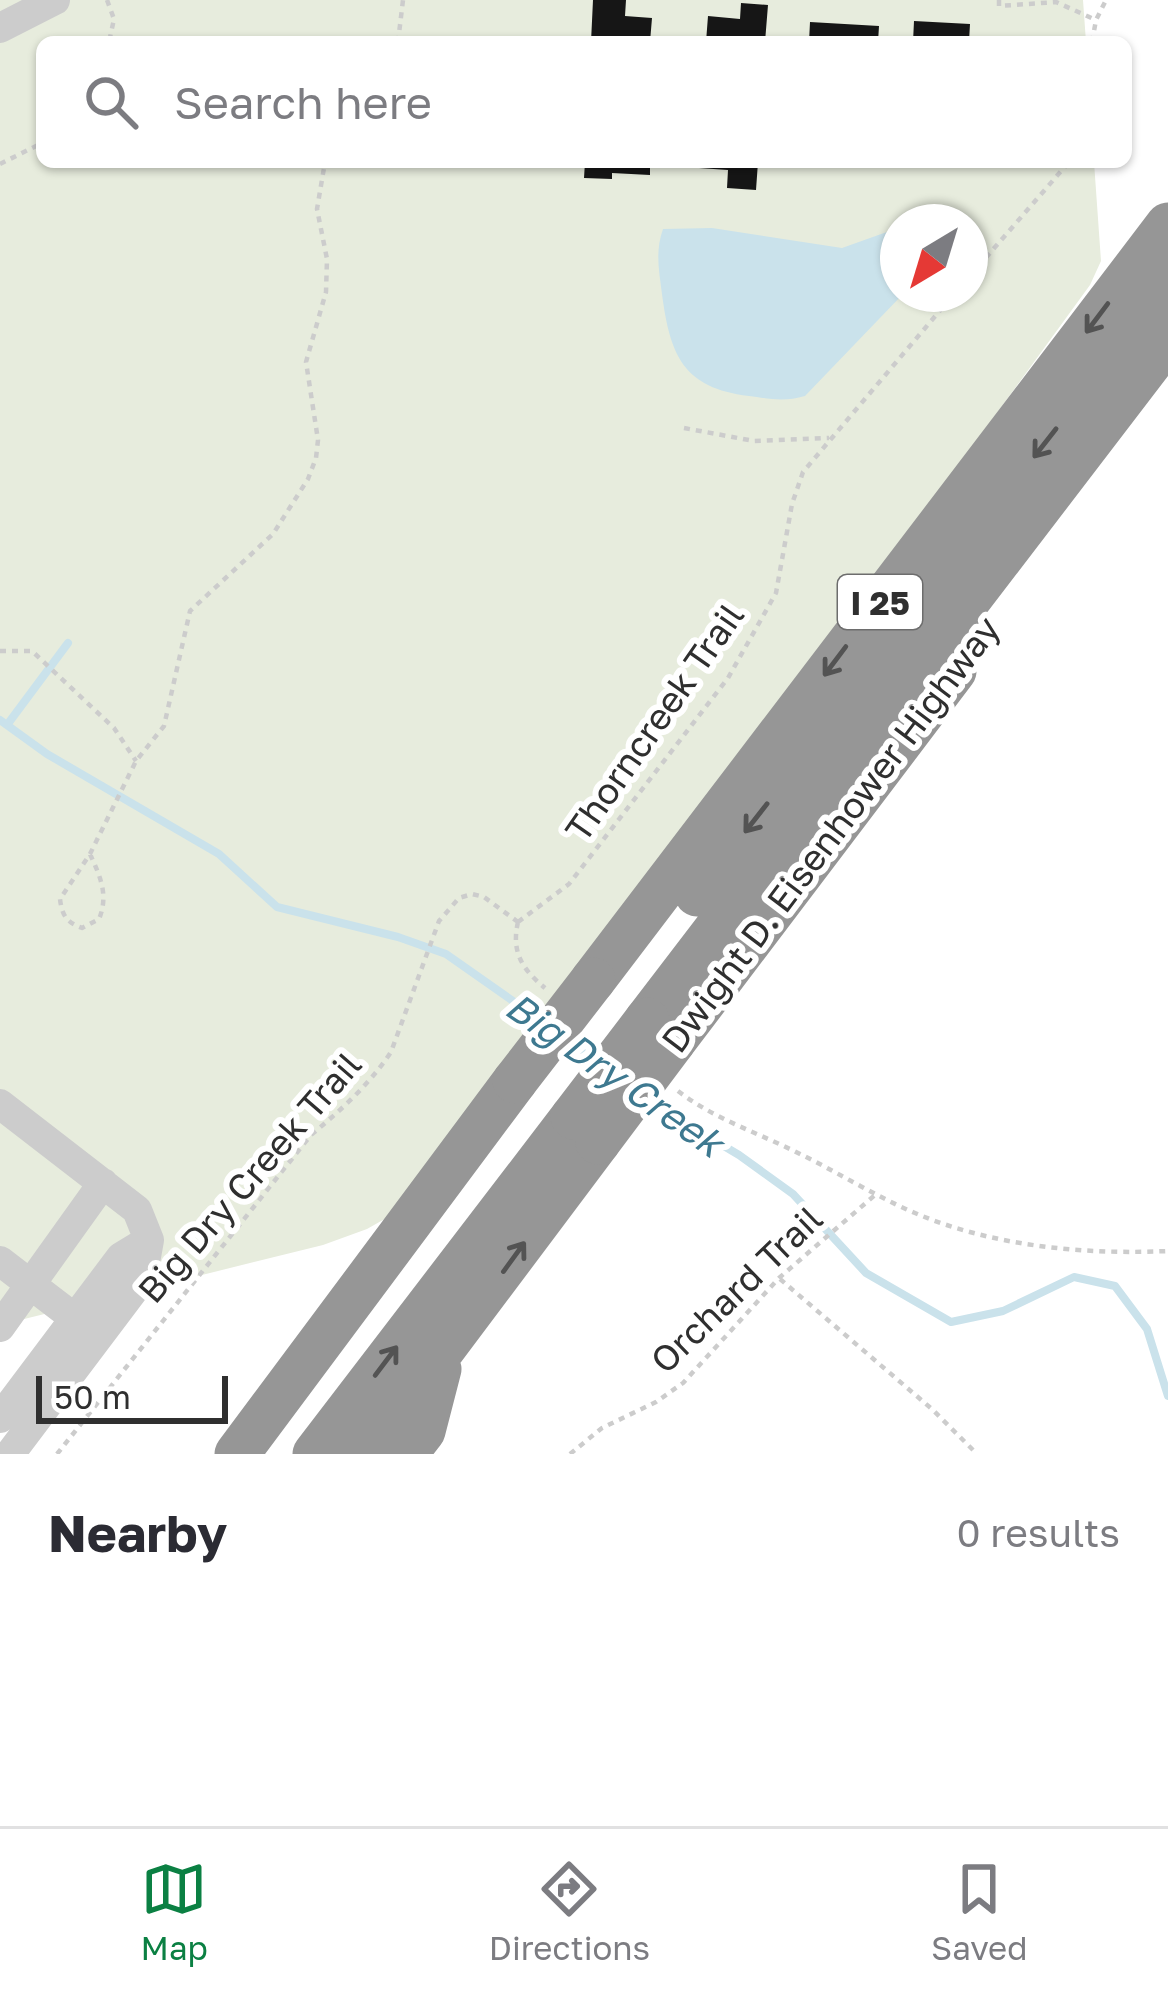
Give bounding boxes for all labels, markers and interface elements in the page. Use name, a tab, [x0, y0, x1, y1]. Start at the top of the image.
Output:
search box	[36, 36, 1132, 168]
icon: search	[78, 69, 144, 135]
text: Search here	[174, 75, 432, 129]
north arrow	[880, 204, 988, 312]
one-way arrow	[1085, 301, 1110, 334]
one-way arrow	[1032, 426, 1059, 458]
road number: I 25	[838, 575, 922, 629]
street label: Thorncreek Trail	[556, 595, 752, 849]
street label: Dwight D. Eisenhower Highway	[652, 608, 1008, 1060]
one-way arrow	[822, 645, 849, 677]
one-way arrow	[743, 801, 769, 834]
water label: Big Dry Creek	[497, 982, 736, 1168]
street label: Big Dry Creek Trail	[128, 1043, 370, 1311]
street label: Orchard Trail	[641, 1197, 831, 1381]
one-way arrow	[500, 1241, 526, 1274]
one-way arrow	[373, 1345, 398, 1378]
scale bar	[36, 1370, 228, 1423]
text: 50 m	[54, 1377, 131, 1416]
text: Nearby	[48, 1502, 227, 1563]
text: 0 results	[956, 1509, 1120, 1556]
tab: Map	[141, 1856, 208, 1967]
tab: Directions	[489, 1856, 650, 1967]
tab: Saved	[931, 1856, 1027, 1967]

